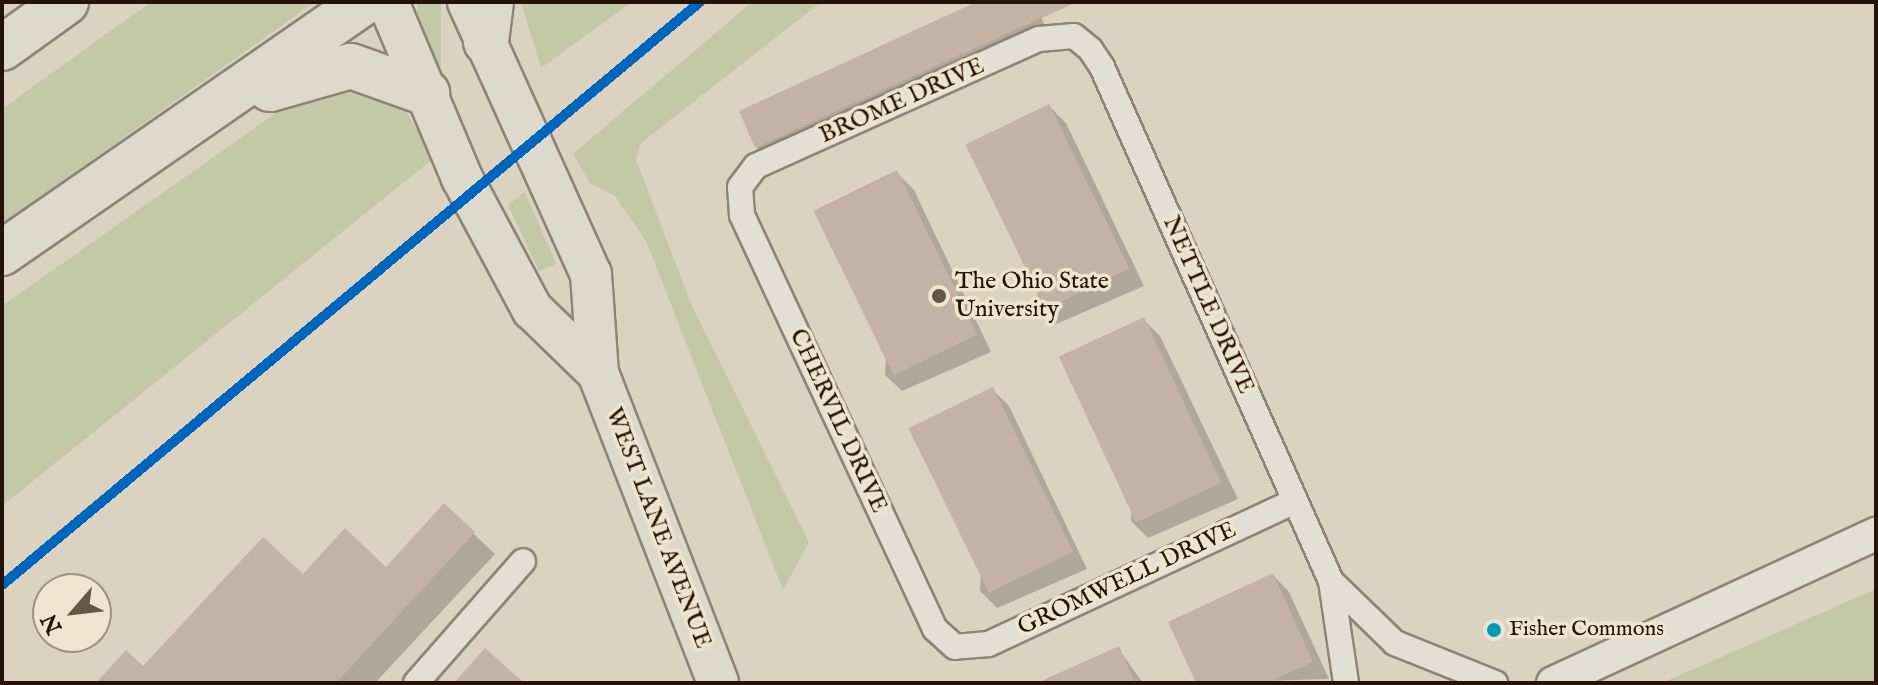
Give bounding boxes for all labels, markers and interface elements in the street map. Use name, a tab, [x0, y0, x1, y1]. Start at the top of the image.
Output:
street label: BROME DRIVE	[815, 52, 989, 150]
street label: NETTLE DRIVE	[1156, 212, 1260, 398]
place label: The Ohio State University	[955, 268, 1109, 324]
marker: The Ohio State University	[930, 287, 948, 305]
street label: CHERVIL DRIVE	[783, 324, 893, 518]
street label: WEST LANE AVENUE	[599, 404, 717, 652]
street label: GROMWELL DRIVE	[1013, 516, 1241, 642]
north arrow	[32, 573, 112, 653]
text: N	[36, 608, 69, 638]
place label: Fisher Commons	[1509, 617, 1664, 643]
marker: Fisher Commons	[1486, 622, 1502, 638]

